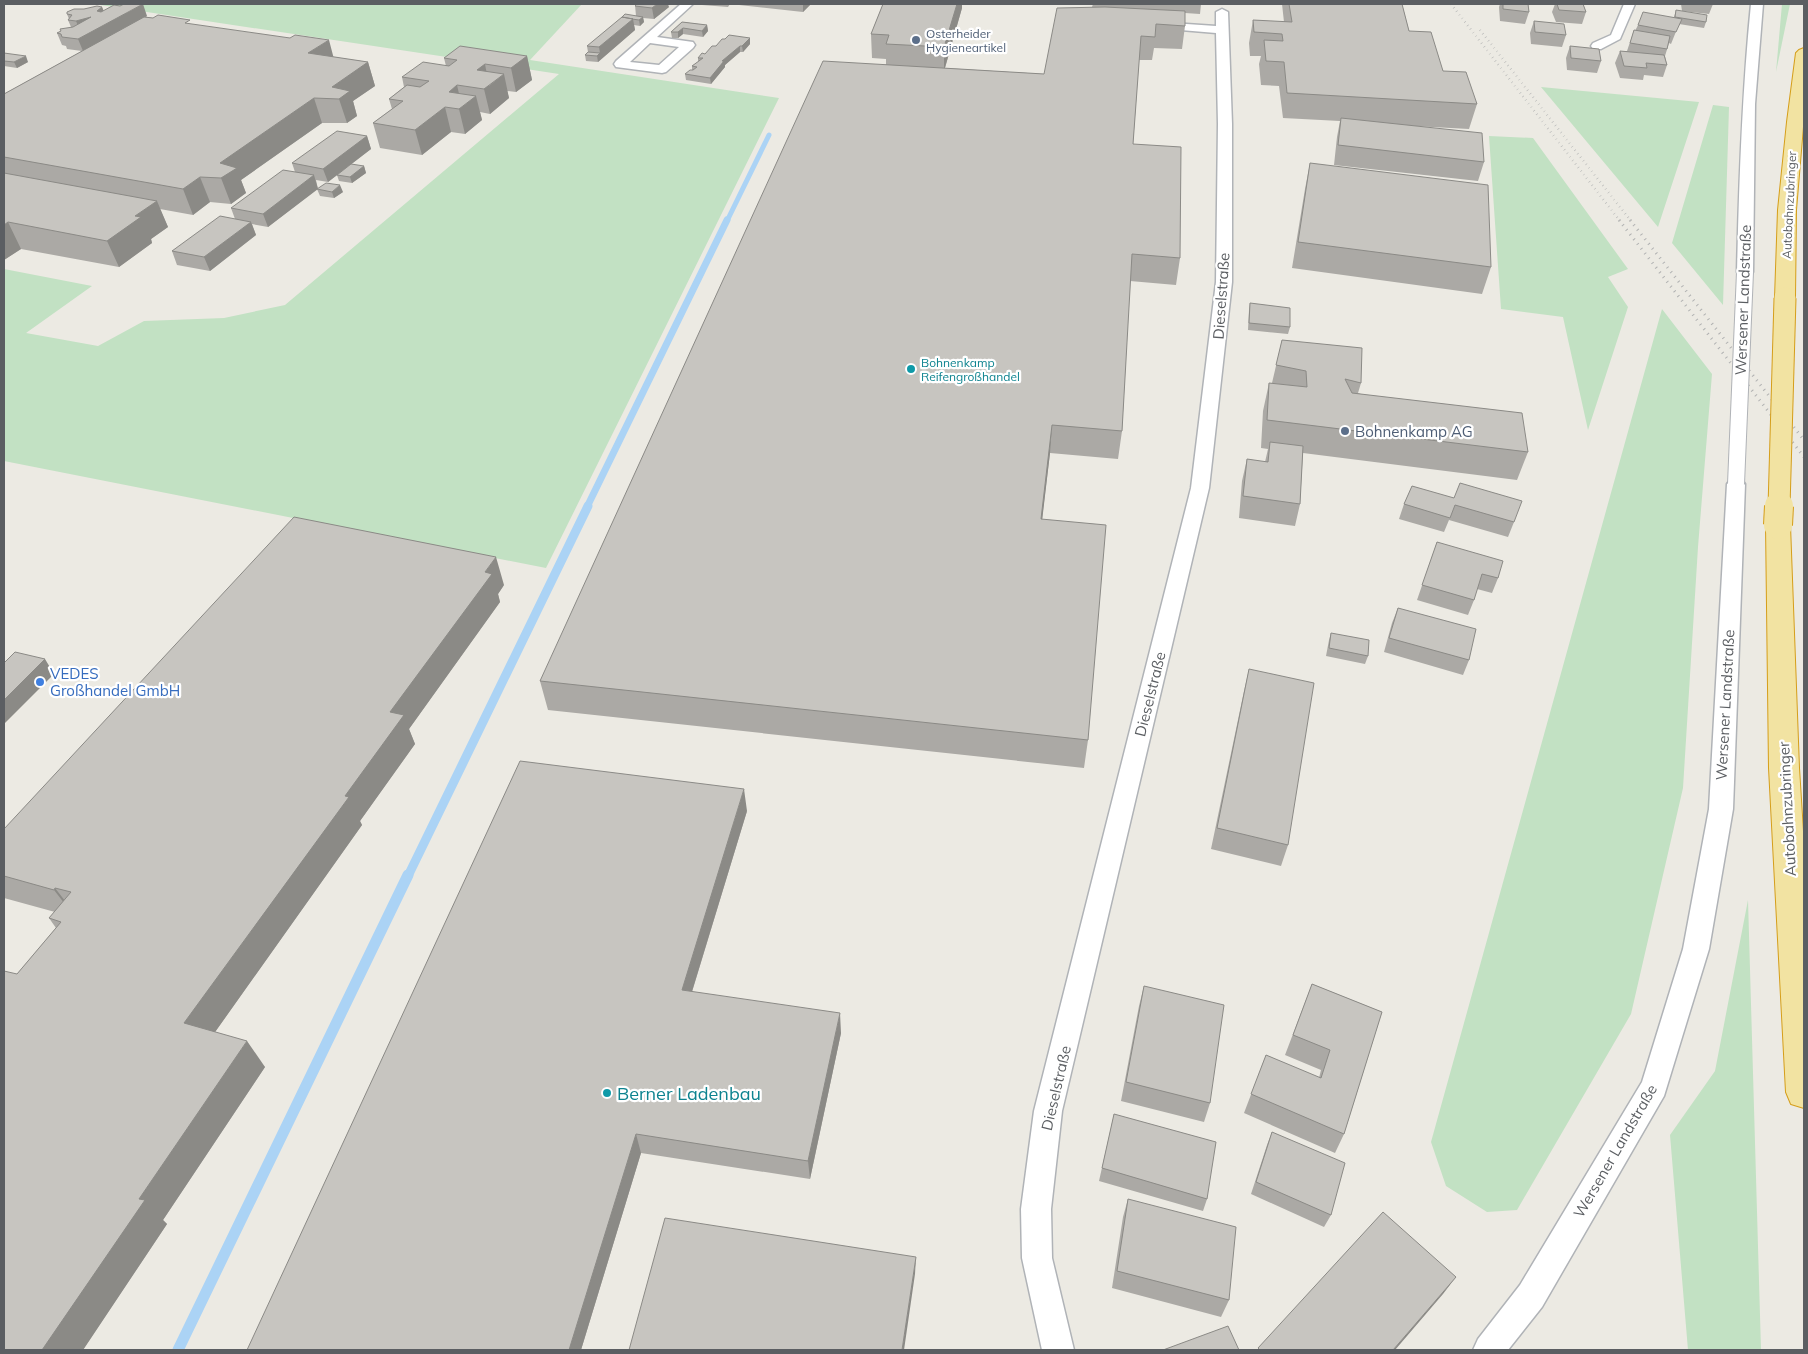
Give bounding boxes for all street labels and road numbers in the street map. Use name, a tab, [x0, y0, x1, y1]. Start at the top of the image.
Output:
street label: Autobahnzubringer	[1779, 150, 1799, 259]
street label: Wersener Landstraße	[1731, 224, 1755, 376]
street label: Dieselstraße	[1208, 252, 1234, 340]
street label: Wersener Landstraße	[1712, 629, 1738, 781]
street label: Dieselstraße	[1130, 650, 1170, 738]
street label: Autobahnzubringer	[1774, 741, 1800, 877]
street label: Dieselstraße	[1037, 1044, 1075, 1132]
street label: Wersener Landstraße	[1569, 1081, 1661, 1221]

